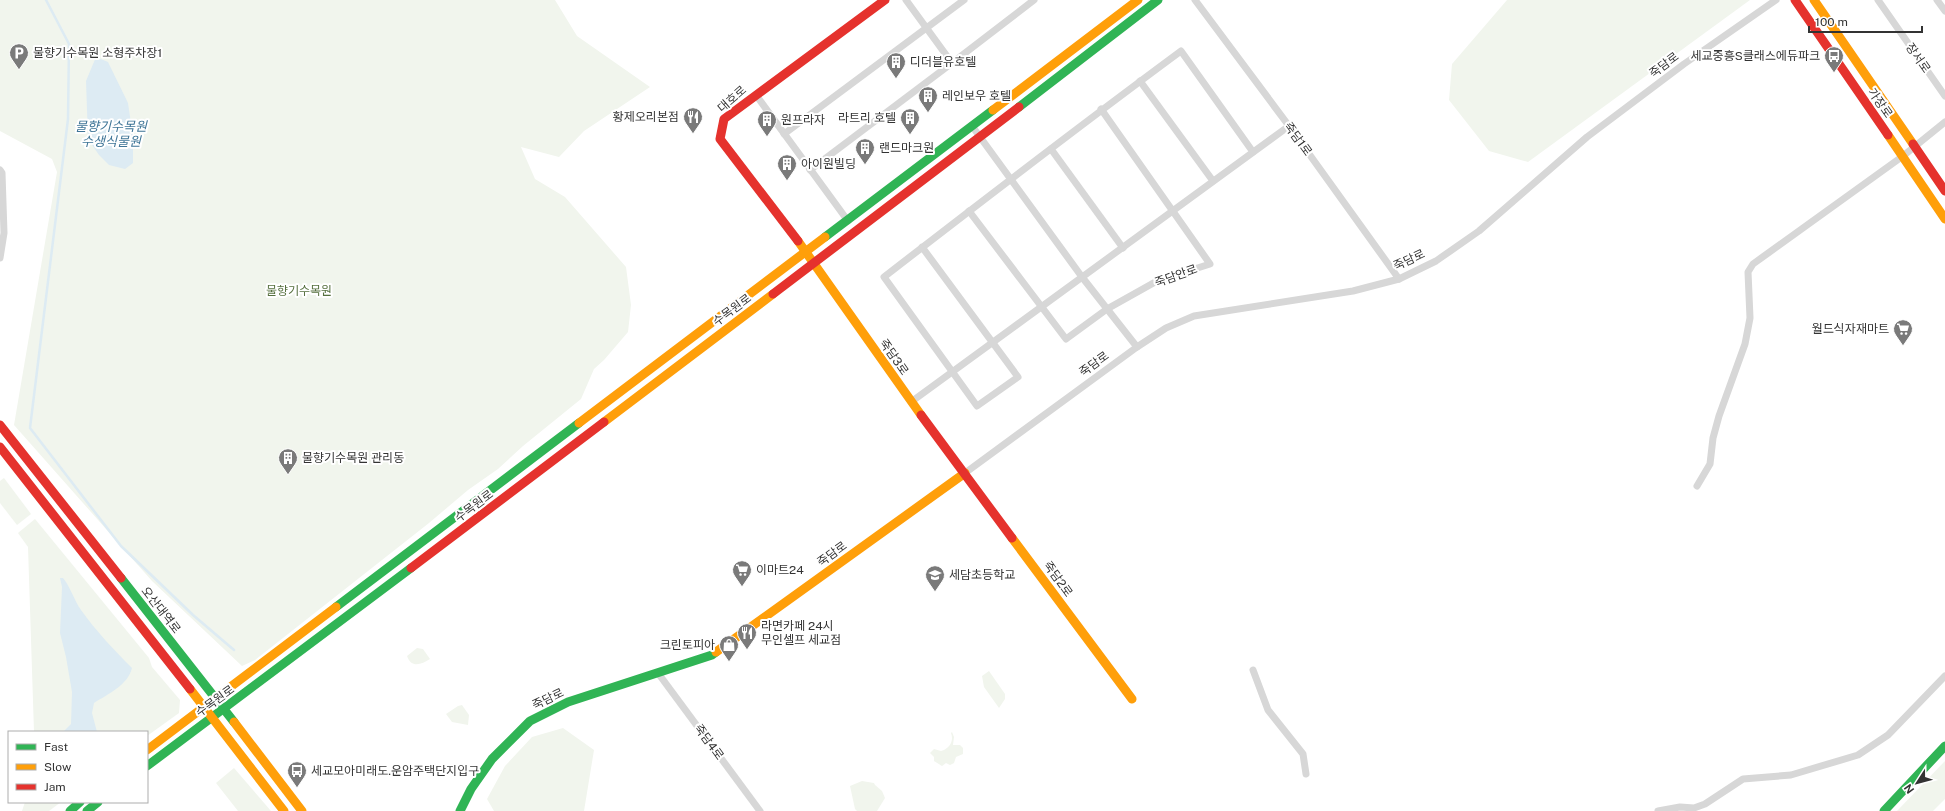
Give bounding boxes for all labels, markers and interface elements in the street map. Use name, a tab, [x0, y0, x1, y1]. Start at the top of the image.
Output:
scale bar	[1809, 8, 1922, 34]
text: 100 m	[1815, 15, 1848, 29]
street label: 장서로	[1903, 40, 1933, 76]
parking icon: 물향기수목원 소형주차장1	[8, 42, 30, 70]
bus stop icon: 세교중흥S클래스에듀파크	[1823, 45, 1845, 73]
place label: 물향기수목원 소형주차장1	[33, 46, 162, 60]
street label: 죽담로	[1647, 49, 1681, 81]
place label: 세교중흥S클래스에듀파크	[1691, 49, 1820, 63]
building icon: 디더블유호텔	[885, 51, 907, 79]
place label: 디더블유호텔	[910, 55, 976, 69]
street label: 대호로	[715, 83, 749, 115]
building icon: 레인보우 호텔	[917, 85, 939, 113]
street label: 가장로	[1865, 85, 1895, 121]
place label: 레인보우 호텔	[942, 89, 1011, 103]
restaurant icon: 황제오리본점	[682, 106, 704, 134]
building icon: 라트리 호텔	[899, 107, 921, 135]
building icon: 원프라자	[756, 109, 778, 137]
place label: 황제오리본점	[613, 110, 679, 124]
place label: 라트리 호텔	[838, 111, 896, 125]
place label: 원프라자	[781, 113, 825, 127]
water label: 물향기수목원 수생식물원	[75, 119, 148, 149]
street label: 죽담1로	[1281, 120, 1315, 158]
building icon: 랜드마크원	[854, 137, 876, 165]
place label: 랜드마크원	[879, 141, 934, 155]
building icon: 아이원빌딩	[776, 153, 798, 181]
place label: 아이원빌딩	[801, 157, 856, 171]
street label: 죽담로	[1391, 247, 1427, 273]
street label: 죽담안로	[1153, 262, 1199, 290]
park label: 물향기수목원	[266, 284, 332, 298]
street label: 수목원로	[710, 291, 754, 329]
supermarket icon: 월드식자재마트	[1892, 318, 1914, 346]
place label: 월드식자재마트	[1812, 322, 1889, 336]
street label: 죽담3로	[877, 336, 911, 378]
street label: 죽담로	[1076, 349, 1112, 379]
building icon: 물향기수목원 관리동	[277, 447, 299, 475]
place label: 물향기수목원 관리동	[302, 451, 404, 465]
street label: 수목원로	[452, 487, 496, 525]
street label: 죽담로	[814, 539, 850, 569]
supermarket icon: 이마트24	[731, 559, 753, 587]
street label: 죽담2로	[1040, 559, 1076, 599]
place label: 이마트24	[756, 563, 804, 577]
school or university icon: 세담초등학교	[924, 564, 946, 592]
place label: 세담초등학교	[949, 568, 1015, 582]
street label: 오산대역로	[138, 584, 184, 636]
place label: 라면카페 24시 무인셀프 세교점	[761, 619, 841, 647]
restaurant icon: 라면카페 24시 무인셀프 세교점	[736, 622, 758, 650]
shop icon: 크린토피아	[718, 634, 740, 662]
place label: 크린토피아	[660, 638, 715, 652]
street label: 수목원로	[193, 682, 237, 720]
street label: 죽담로	[530, 685, 566, 713]
street label: 죽담4로	[691, 721, 727, 763]
legend	[8, 731, 148, 803]
text: Fast	[44, 740, 69, 754]
text: Slow	[44, 760, 72, 774]
bus stop icon: 세교모아미래도.운암주택단지입구	[286, 760, 308, 788]
north arrow	[1897, 763, 1937, 803]
place label: 세교모아미래도.운암주택단지입구	[311, 764, 479, 778]
text: Jam	[44, 780, 66, 794]
text: N	[1902, 782, 1916, 796]

